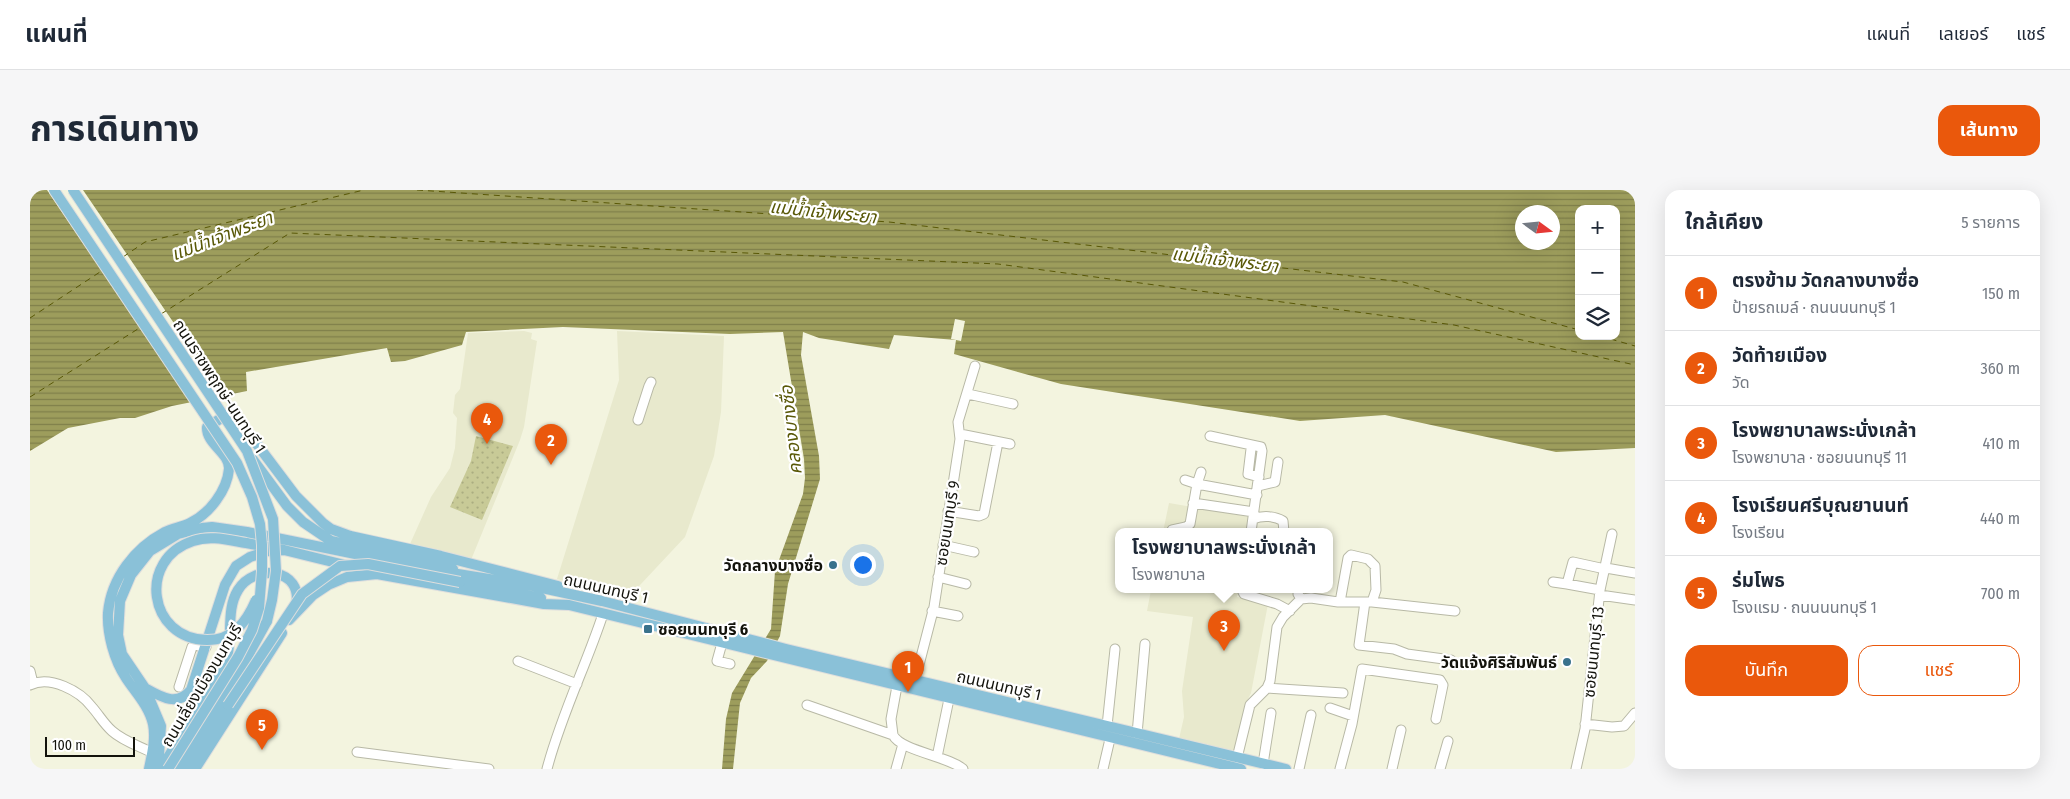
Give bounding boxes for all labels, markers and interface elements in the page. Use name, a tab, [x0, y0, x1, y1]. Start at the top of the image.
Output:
text: แผนที่	[25, 20, 88, 48]
text: แผนที่	[1866, 23, 1910, 45]
text: เลเยอร์	[1938, 23, 1988, 45]
text: แชร์	[2016, 23, 2045, 45]
button: เส้นทาง	[1938, 105, 2040, 156]
text: การเดินทาง	[30, 108, 199, 150]
water label: แม่น้ำเจ้าพระยา	[769, 193, 878, 229]
water label: แม่น้ำเจ้าพระยา	[168, 205, 276, 265]
north arrow	[1515, 205, 1560, 250]
map controls	[1575, 205, 1620, 340]
button: +	[1575, 205, 1620, 250]
text: ใกล้เคียง	[1685, 209, 1763, 235]
text: 5 รายการ	[1961, 213, 2020, 232]
water label: แม่น้ำเจ้าพระยา	[1171, 241, 1280, 278]
button: −	[1575, 250, 1620, 295]
text: ตรงข้าม วัดกลางบางซื่อ	[1732, 269, 1919, 292]
text: 1	[1698, 284, 1704, 303]
text: 150 m	[1982, 284, 2020, 303]
button: layers	[1575, 295, 1620, 340]
text: ป้ายรถเมล์ · ถนนนนทบุรี 1	[1732, 298, 1896, 317]
street label: ถนนราชพฤกษ์-นนทบุรี 1	[169, 316, 270, 457]
text: วัดท้ายเมือง	[1732, 344, 1827, 367]
text: 2	[1697, 359, 1705, 378]
text: 360 m	[1980, 359, 2020, 378]
text: วัด	[1732, 373, 1750, 392]
water label: คลองบางซื่อ	[773, 384, 807, 476]
pin: 4	[471, 403, 503, 444]
text: โรงพยาบาลพระนั่งเกล้า	[1732, 419, 1916, 442]
pin: 2	[535, 424, 567, 465]
text: 3	[1697, 434, 1705, 453]
text: 410 m	[1982, 434, 2020, 453]
text: โรงพยาบาล · ซอยนนทบุรี 11	[1732, 448, 1907, 467]
street label: ซอยนนทบุรี 9	[931, 479, 964, 567]
text: โรงเรียนศรีบุณยานนท์	[1732, 494, 1909, 517]
text: 4	[1697, 509, 1705, 528]
text: 440 m	[1980, 509, 2020, 528]
text: โรงเรียน	[1732, 523, 1785, 542]
popup	[1115, 528, 1333, 593]
text: โรงพยาบาลพระนั่งเกล้า	[1132, 536, 1316, 559]
your location	[850, 552, 876, 578]
place label: วัดกลางบางซื่อ	[724, 554, 823, 575]
marker: วัดกลางบางซื่อ	[827, 559, 839, 571]
text: โรงพยาบาล	[1132, 565, 1205, 584]
text: ร่มโพธ	[1732, 569, 1785, 592]
street label: ถนนนนทบุรี 1	[562, 570, 650, 607]
text: 5	[1697, 584, 1705, 603]
text: 700 m	[1981, 584, 2020, 603]
text: โรงแรม · ถนนนนทบุรี 1	[1732, 598, 1877, 617]
street label: ซอยนนทบุรี 13	[1579, 605, 1608, 699]
pin: 3	[1208, 610, 1240, 651]
street label: ถนนเลี่ยงเมืองนนทบุรี	[155, 619, 246, 750]
place label: ซอยนนทบุรี 6	[658, 620, 748, 639]
marker: ซอยนนทบุรี 6	[642, 623, 654, 635]
button: บันทึก	[1685, 645, 1848, 696]
button: แชร์	[1858, 645, 2020, 696]
pin: 1	[892, 651, 924, 692]
place label: วัดแจ้งศิริสัมพันธ์	[1441, 653, 1557, 672]
marker: วัดแจ้งศิริสัมพันธ์	[1561, 656, 1573, 668]
street label: ถนนนนทบุรี 1	[955, 667, 1043, 704]
pin: 5	[246, 709, 278, 750]
scale bar	[45, 734, 135, 757]
text: 100 m	[52, 737, 86, 754]

